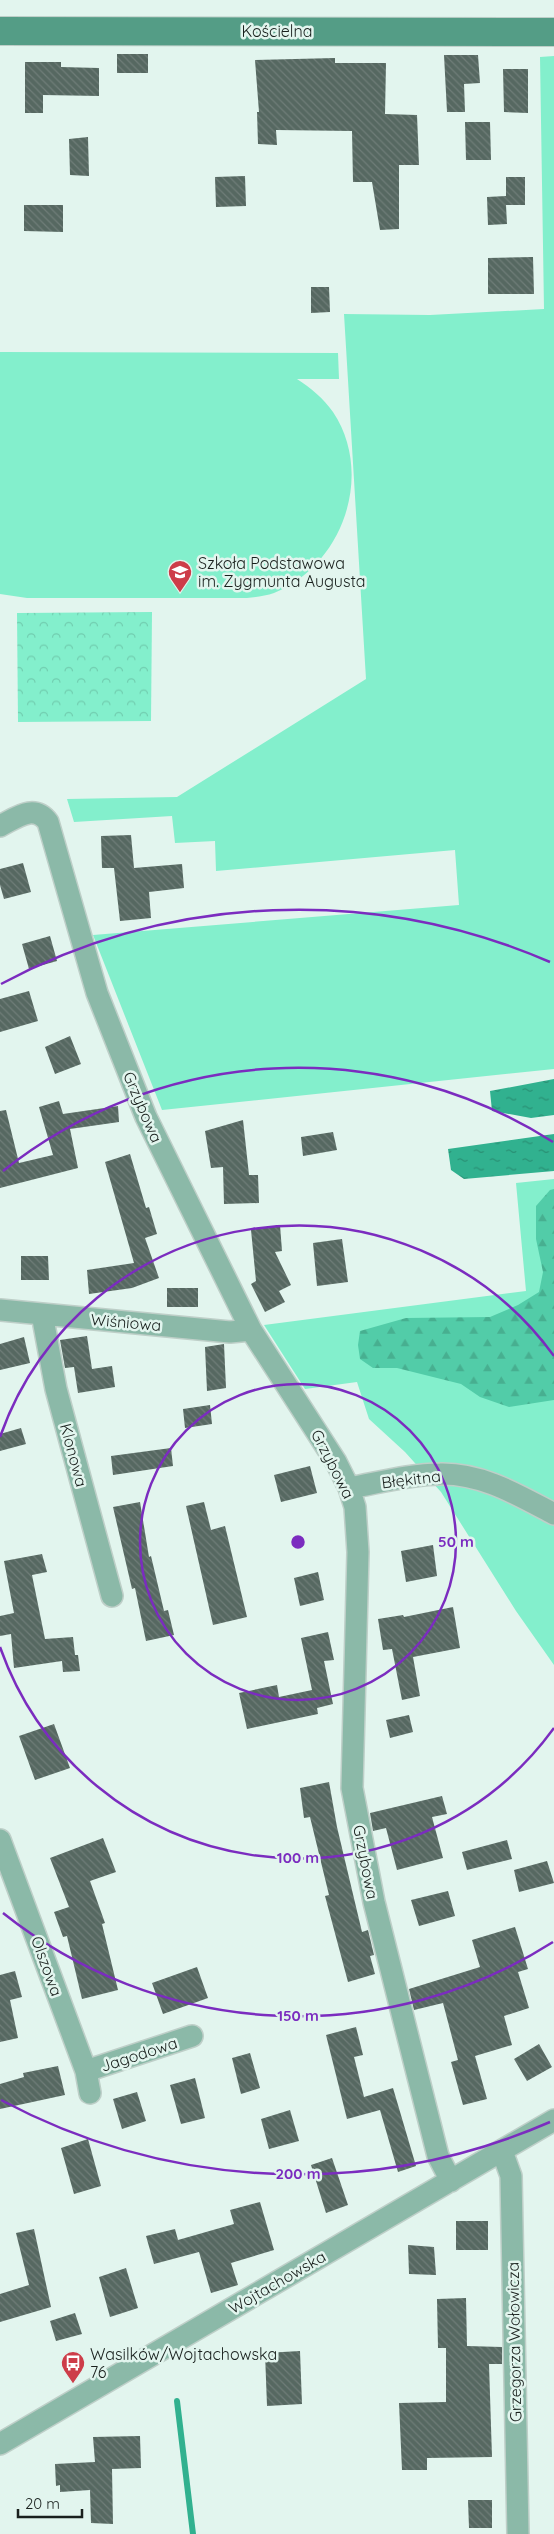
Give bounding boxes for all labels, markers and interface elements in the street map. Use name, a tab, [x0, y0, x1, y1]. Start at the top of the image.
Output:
street label: Kościelna	[241, 21, 313, 41]
place label: Szkoła Podstawowa im. Zygmunta Augusta	[198, 553, 366, 591]
school or university icon: Szkoła Podstawowa im. Zygmunta Augusta	[167, 559, 193, 593]
street label: Grzybowa	[119, 1068, 167, 1146]
street label: Wiśniowa	[90, 1309, 162, 1335]
street label: Klonowa	[56, 1421, 92, 1489]
street label: Grzybowa	[307, 1426, 359, 1502]
street label: Błękitna	[380, 1465, 442, 1493]
text: 50 m	[438, 1532, 474, 1551]
centre of rings	[289, 1533, 307, 1551]
street label: Grzybowa	[349, 1823, 383, 1901]
text: 100 m	[277, 1848, 319, 1867]
street label: Olszowa	[27, 1933, 67, 1999]
text: 150 m	[277, 2006, 319, 2025]
street label: Jagodowa	[98, 2032, 180, 2076]
text: 200 m	[276, 2164, 321, 2183]
street label: Wojtachowska	[225, 2246, 329, 2318]
street label: Grzegorza Wołowicza	[503, 2262, 525, 2422]
place label: Wasilków/Wojtachowska 76	[90, 2344, 277, 2382]
bus stop icon: Wasilków/Wojtachowska 76	[60, 2350, 86, 2384]
scale bar	[18, 2486, 81, 2518]
text: 20 m	[25, 2494, 60, 2513]

